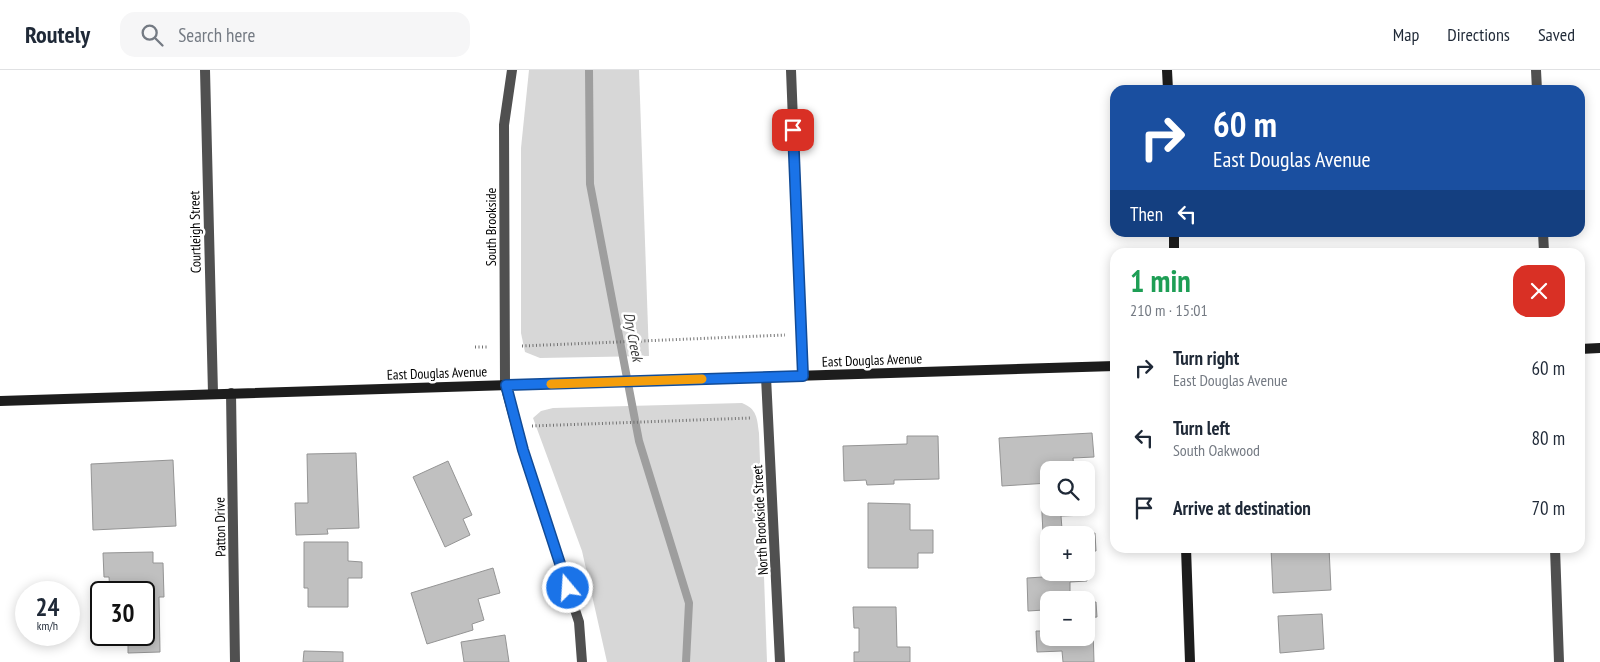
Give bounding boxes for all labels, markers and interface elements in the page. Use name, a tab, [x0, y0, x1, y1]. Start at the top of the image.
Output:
search box	[120, 12, 470, 57]
text: Routely	[25, 19, 90, 50]
icon: search	[138, 21, 166, 49]
text: Search here	[178, 23, 255, 47]
text: Map	[1393, 23, 1419, 46]
text: Directions	[1447, 23, 1510, 46]
text: Saved	[1538, 23, 1575, 46]
text: 60 m	[1213, 101, 1277, 147]
icon: right	[1130, 105, 1195, 170]
pin	[772, 109, 814, 151]
icon: arrive	[779, 116, 807, 144]
text: East Douglas Avenue	[1213, 145, 1371, 173]
street label: South Brookside	[482, 187, 500, 266]
street label: Courtleigh Street	[185, 190, 205, 273]
icon: left	[1173, 200, 1201, 228]
text: Then	[1130, 202, 1163, 226]
text: 1 min	[1130, 261, 1191, 300]
button: close	[1513, 265, 1565, 317]
text: 210 m · 15:01	[1130, 300, 1208, 320]
water label: Dry Creek	[619, 311, 648, 365]
text: Turn right	[1173, 346, 1239, 370]
street label: East Douglas Avenue	[822, 349, 923, 371]
icon: right	[1130, 354, 1158, 382]
text: 60 m	[1532, 356, 1565, 380]
street label: East Douglas Avenue	[387, 362, 488, 384]
text: East Douglas Avenue	[1173, 370, 1288, 390]
text: Turn left	[1173, 416, 1230, 440]
icon: left	[1130, 424, 1158, 452]
text: 80 m	[1532, 426, 1565, 450]
text: South Oakwood	[1173, 440, 1260, 460]
map controls	[1040, 461, 1095, 646]
button: search	[1040, 461, 1095, 516]
street label: North Brookside Street	[748, 464, 772, 576]
icon: arrive	[1130, 494, 1158, 522]
text: Arrive at destination	[1173, 496, 1311, 520]
text: 70 m	[1532, 496, 1565, 520]
street label: Patton Drive	[210, 497, 230, 557]
button: +	[1040, 526, 1095, 581]
position arrow	[541, 561, 593, 613]
speed limit sign: 30	[90, 581, 155, 646]
text: 24	[36, 591, 59, 623]
button: −	[1040, 591, 1095, 646]
text: km/h	[37, 618, 58, 633]

